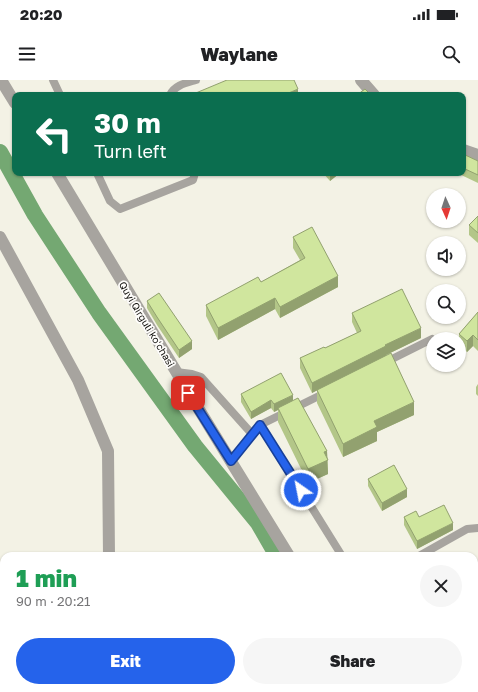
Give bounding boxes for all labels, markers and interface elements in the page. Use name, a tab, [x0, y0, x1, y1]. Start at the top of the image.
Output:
text: 20:20	[20, 5, 63, 23]
icon: menu	[16, 43, 38, 65]
text: Waylane	[200, 43, 278, 65]
icon: search	[440, 43, 462, 65]
text: 30 m	[94, 106, 161, 139]
icon: left	[28, 108, 80, 160]
text: Turn left	[94, 140, 167, 162]
north arrow	[426, 188, 466, 228]
map controls	[426, 188, 466, 372]
button: sound	[426, 236, 466, 276]
street label: Quyi Qirguli koʻchasi	[117, 279, 177, 369]
button: search	[426, 284, 466, 324]
button: layers	[426, 332, 466, 372]
pin	[171, 376, 205, 410]
icon: arrive	[177, 382, 199, 404]
position arrow	[280, 469, 322, 511]
text: 1 min	[16, 563, 77, 592]
button: close	[420, 565, 462, 607]
text: 90 m · 20:21	[16, 593, 90, 609]
button: Exit	[16, 638, 235, 684]
button: Share	[243, 638, 462, 684]

